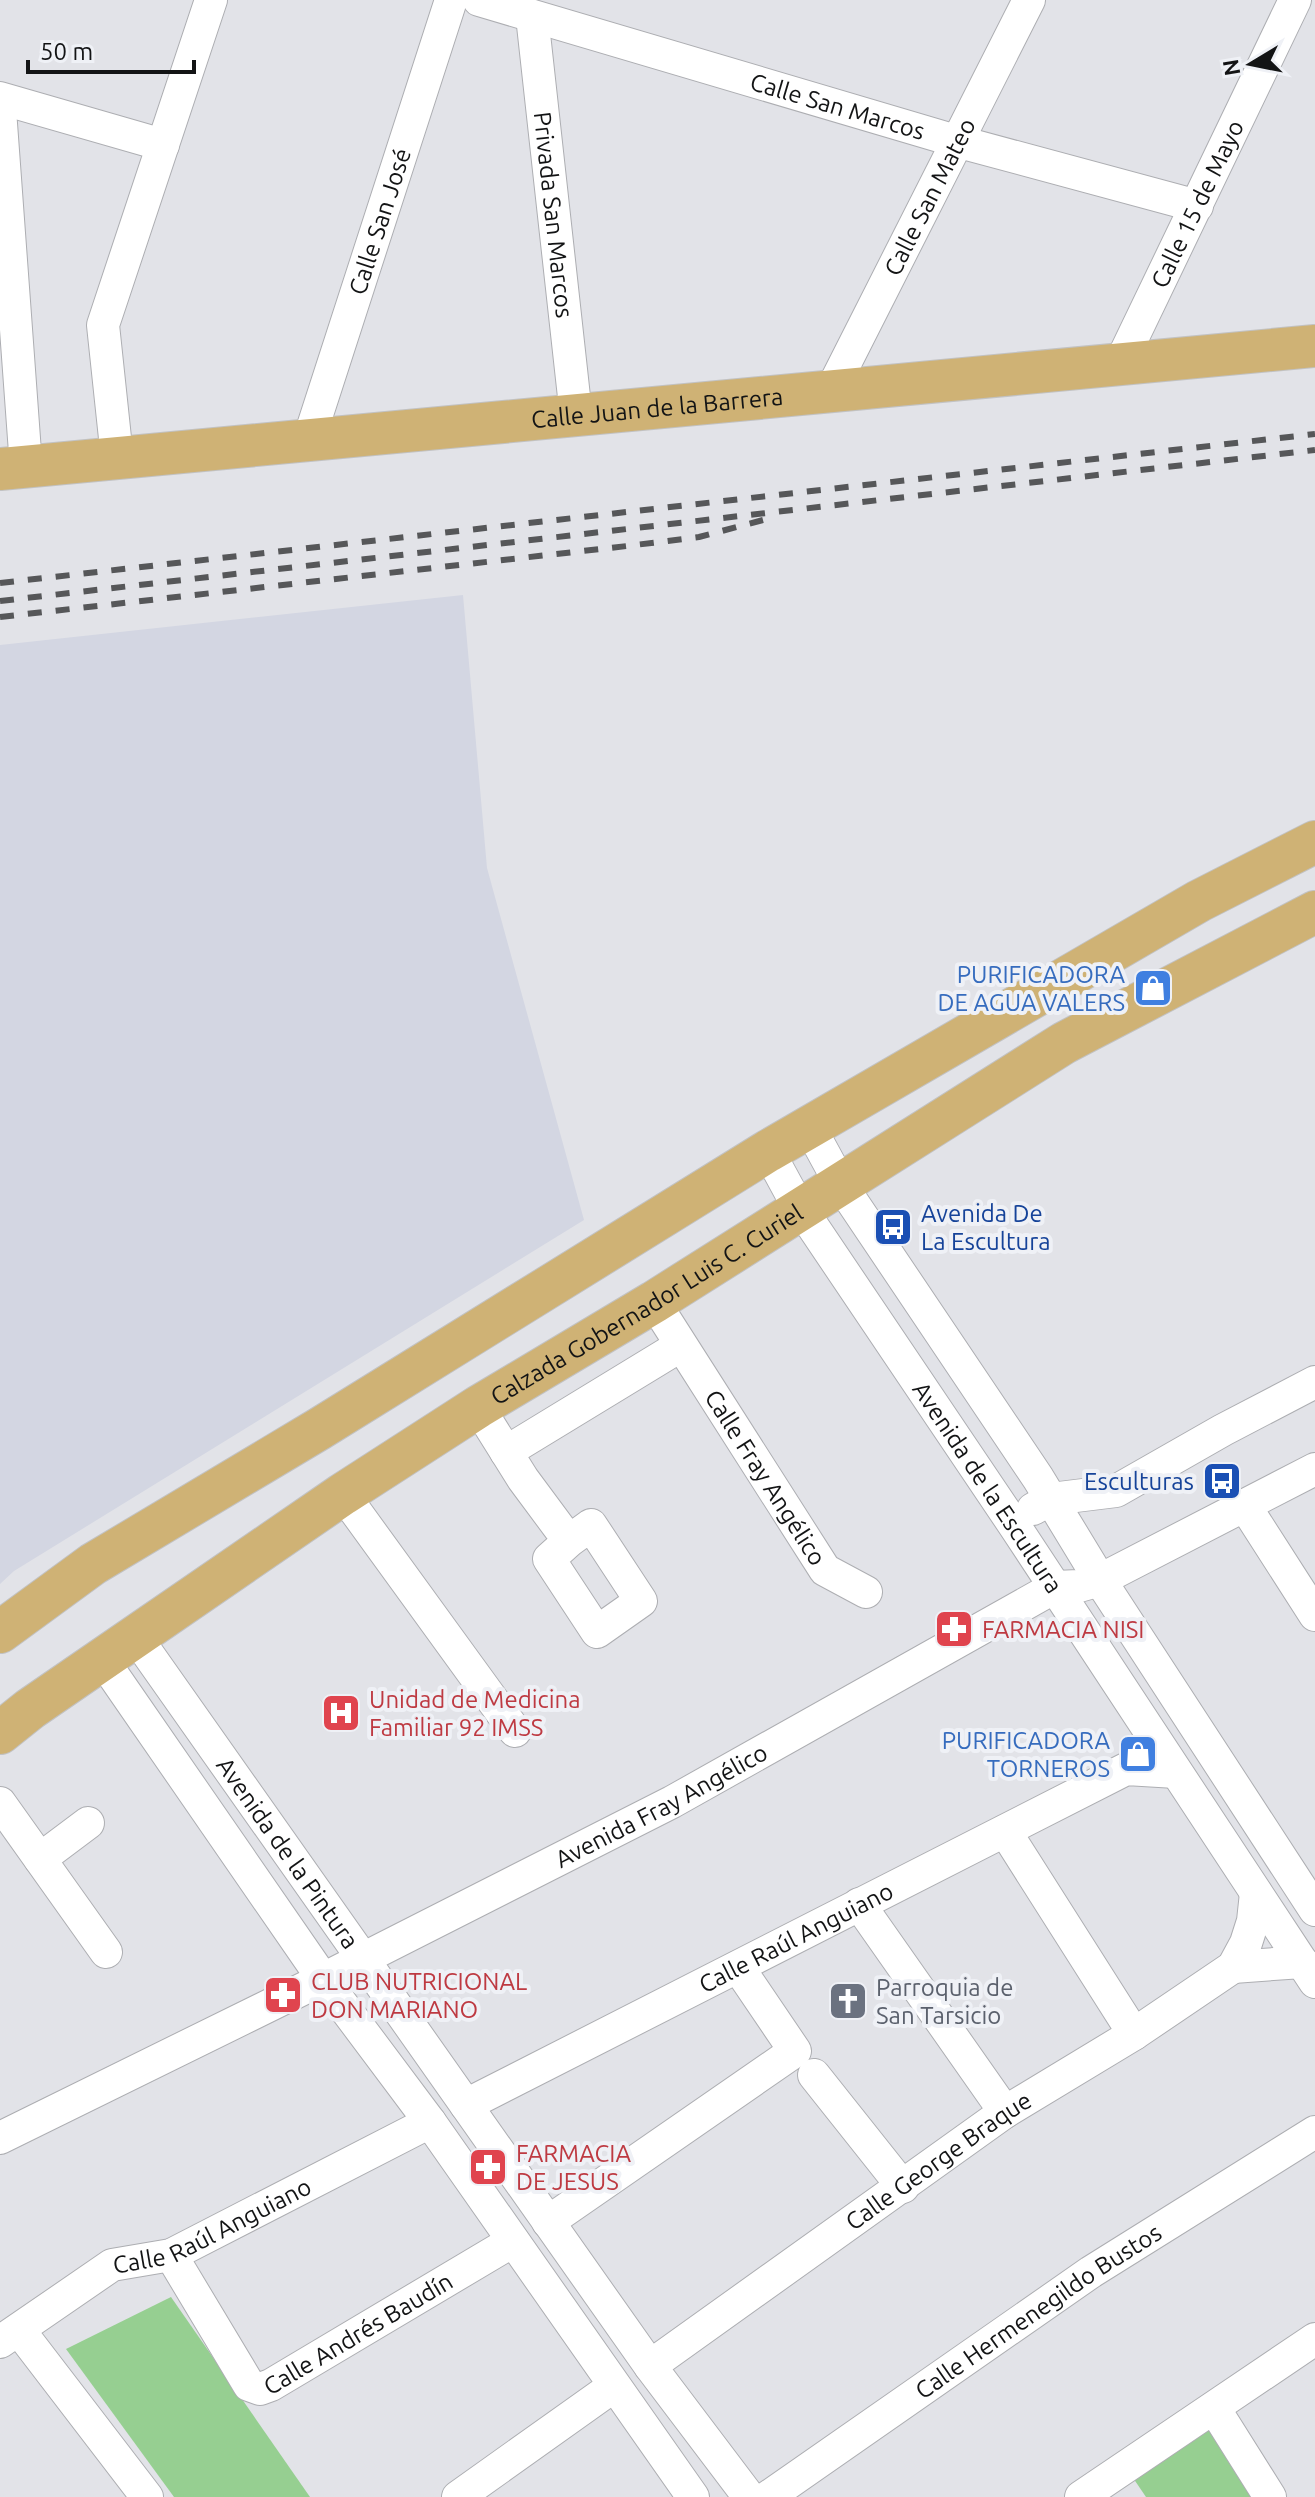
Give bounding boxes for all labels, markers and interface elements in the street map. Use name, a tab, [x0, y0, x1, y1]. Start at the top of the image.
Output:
scale bar	[28, 24, 194, 74]
north arrow	[1211, 24, 1291, 104]
text: 50 m	[40, 38, 93, 65]
text: N	[1217, 57, 1245, 78]
street label: Calle San Marcos	[747, 67, 928, 145]
street label: Privada San Marcos	[529, 110, 579, 319]
street label: Calle San Mateo	[878, 114, 980, 280]
street label: Calle 15 de Mayo	[1145, 116, 1249, 292]
street label: Calle San José	[343, 145, 416, 298]
street label: Calle Juan de la Barrera	[530, 382, 784, 433]
place label: PURIFICADORA DE AGUA VALERS	[938, 961, 1125, 1016]
shop icon: PURIFICADORA DE AGUA VALERS	[1132, 967, 1174, 1009]
street label: Calzada Gobernador Luis C. Curiel	[486, 1198, 807, 1410]
place label: Avenida De La Escultura	[921, 1200, 1051, 1255]
bus stop icon: Avenida De La Escultura	[872, 1206, 914, 1248]
street label: Avenida de la Escultura	[908, 1376, 1068, 1598]
street label: Calle Fray Angélico	[700, 1385, 832, 1570]
bus stop icon: Esculturas	[1201, 1460, 1243, 1502]
place label: Esculturas	[1084, 1468, 1194, 1495]
pharmacy icon: FARMACIA NISI	[933, 1608, 975, 1650]
place label: FARMACIA NISI	[982, 1616, 1145, 1643]
place label: Unidad de Medicina Familiar 92 IMSS	[369, 1686, 581, 1741]
hospital icon: Unidad de Medicina Familiar 92 IMSS	[320, 1692, 362, 1734]
place label: PURIFICADORA TORNEROS	[942, 1727, 1110, 1782]
shop icon: PURIFICADORA TORNEROS	[1117, 1733, 1159, 1775]
street label: Avenida Fray Angélico	[551, 1738, 772, 1873]
street label: Avenida de la Pintura	[212, 1752, 365, 1953]
street label: Calle Raúl Anguiano	[694, 1877, 897, 1998]
place label: CLUB NUTRICIONAL DON MARIANO	[311, 1968, 527, 2023]
pharmacy icon: CLUB NUTRICIONAL DON MARIANO	[262, 1974, 304, 2016]
place label: Parroquia de San Tarsicio	[876, 1974, 1013, 2029]
church icon: Parroquia de San Tarsicio	[827, 1980, 869, 2022]
street label: Calle George Braque	[840, 2086, 1036, 2235]
place label: FARMACIA DE JESUS	[516, 2140, 631, 2195]
pharmacy icon: FARMACIA DE JESUS	[467, 2146, 509, 2188]
street label: Calle Raúl Anguiano	[111, 2172, 315, 2278]
street label: Calle Hermenegildo Bustos	[910, 2218, 1166, 2404]
street label: Calle Andrés Baudín	[259, 2267, 457, 2400]

